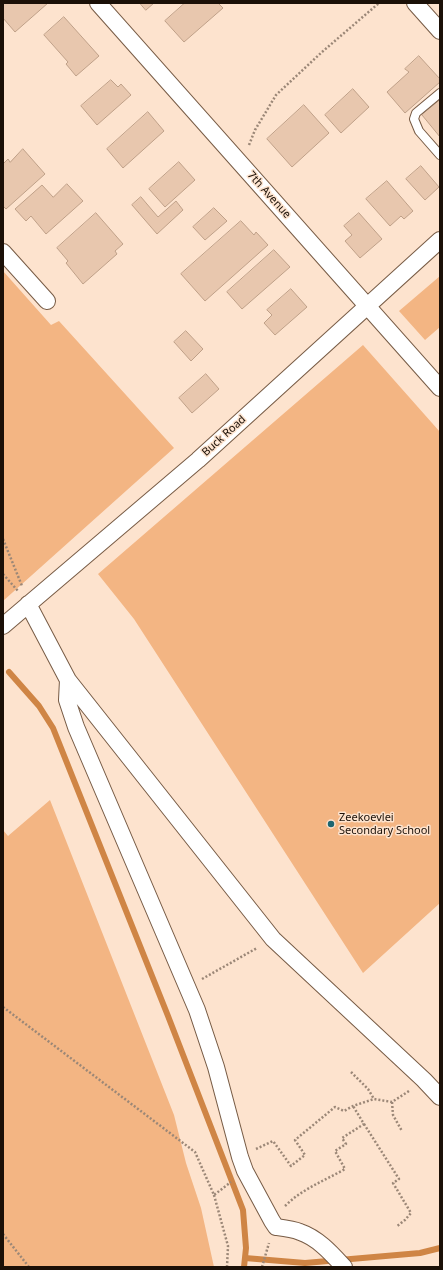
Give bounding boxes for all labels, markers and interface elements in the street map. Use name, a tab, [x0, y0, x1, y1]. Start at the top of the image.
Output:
street label: 7th Avenue	[245, 169, 293, 221]
street label: Buck Road	[199, 413, 249, 459]
place label: Zeekoevlei Secondary School	[339, 811, 430, 837]
marker: Zeekoevlei Secondary School	[326, 819, 336, 829]

